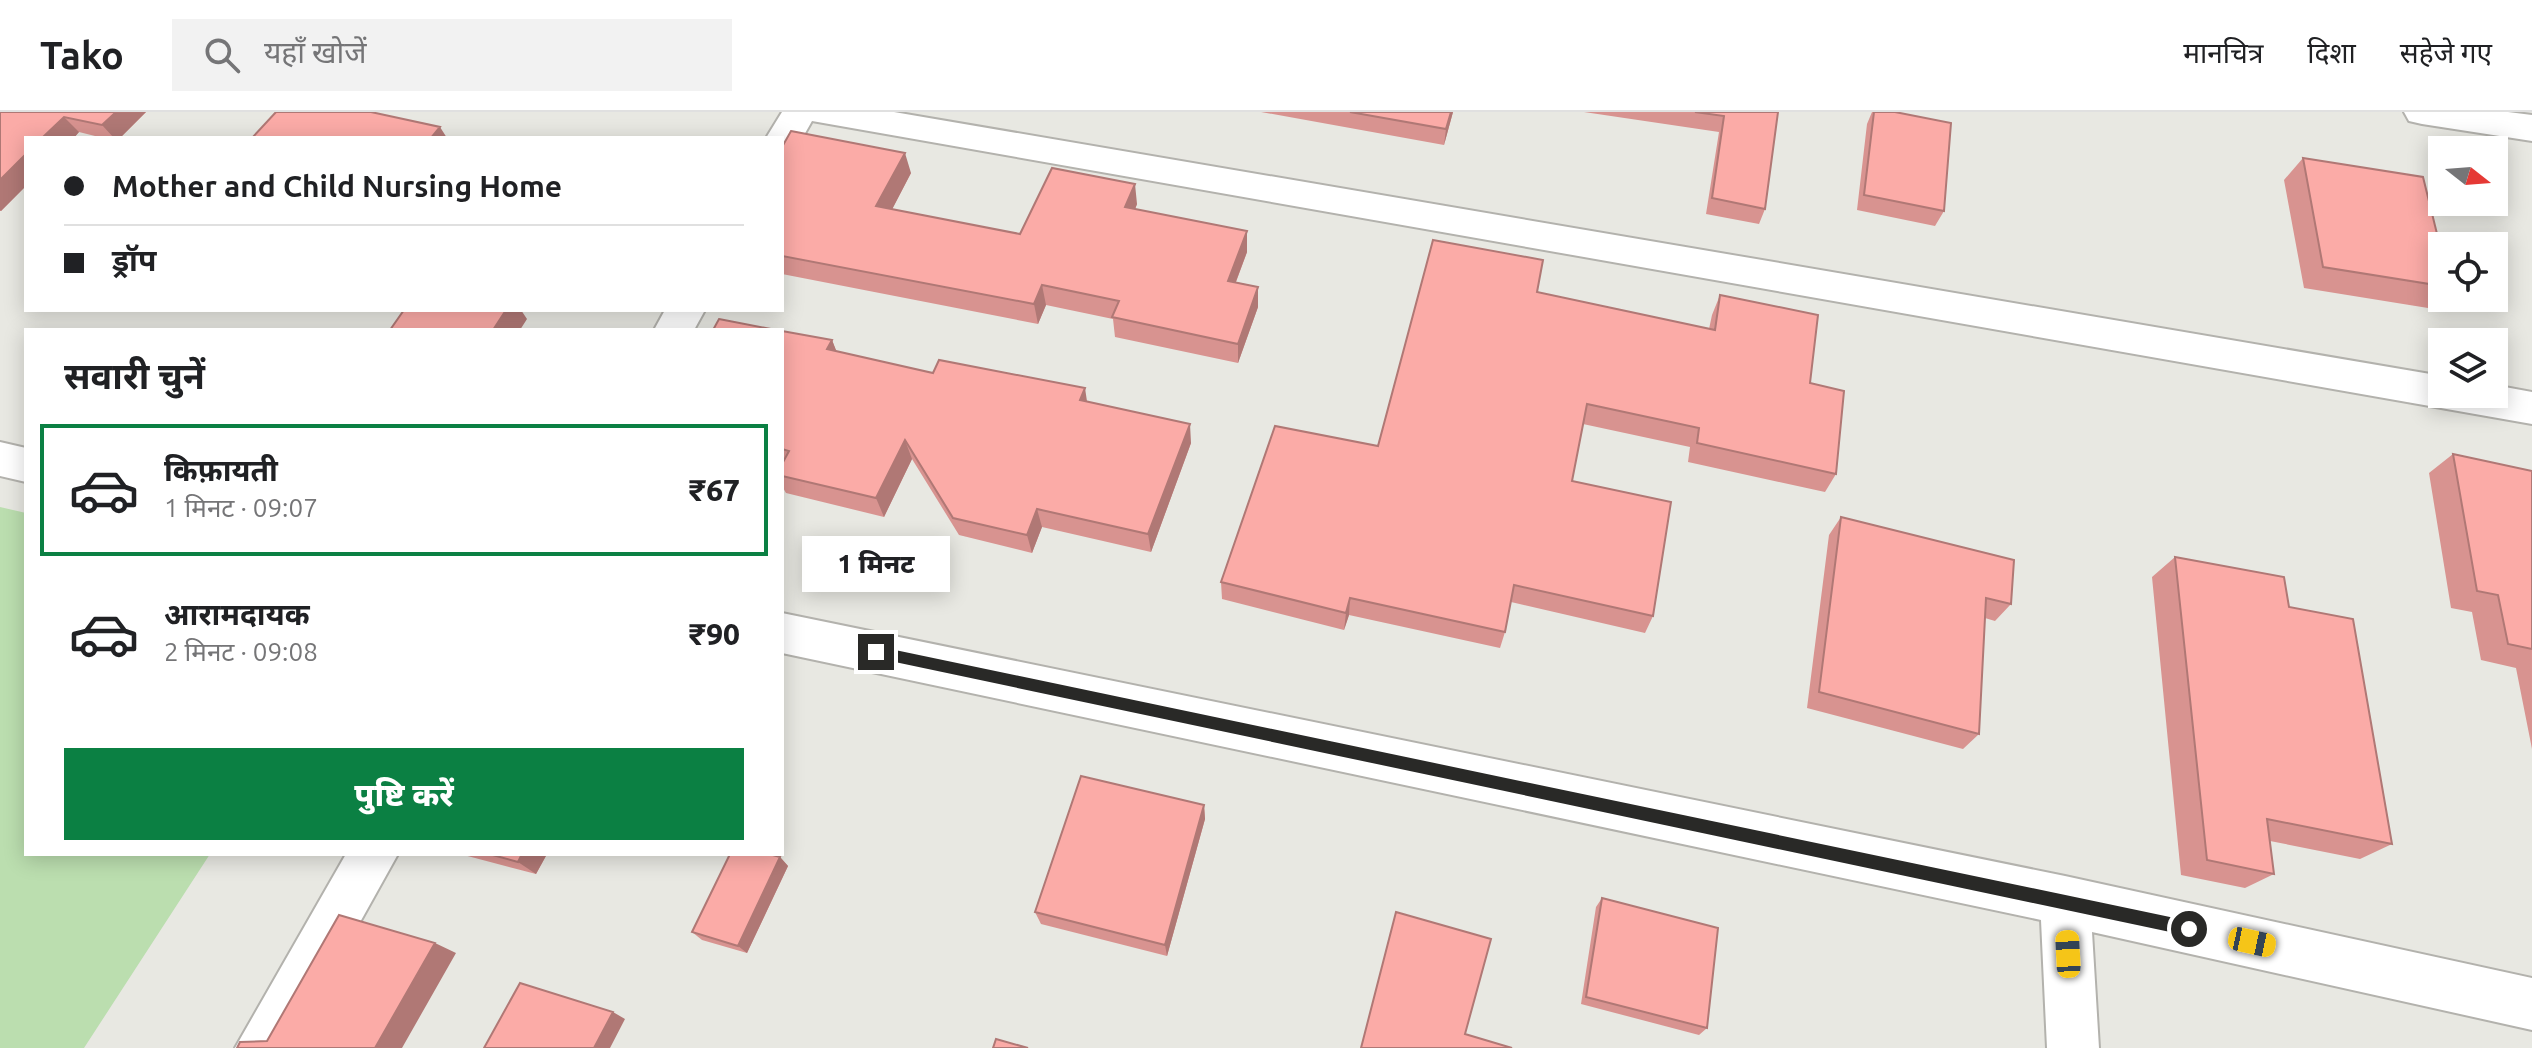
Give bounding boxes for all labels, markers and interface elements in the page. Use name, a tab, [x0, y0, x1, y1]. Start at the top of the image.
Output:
search box	[172, 19, 732, 91]
icon: search	[200, 33, 244, 77]
text: Tako	[40, 34, 124, 76]
text: यहाँ खोजें	[264, 35, 366, 69]
text: मानचित्र	[2183, 37, 2263, 68]
text: दिशा	[2307, 37, 2356, 68]
text: सहेजे गए	[2400, 37, 2492, 68]
north arrow	[2428, 136, 2508, 216]
map controls	[2428, 136, 2508, 408]
text: Mother and Child Nursing Home	[112, 169, 562, 203]
button: locate	[2428, 232, 2508, 312]
text: ड्रॉप	[112, 243, 156, 277]
button: layers	[2428, 328, 2508, 408]
text: सवारी चुनें	[64, 355, 205, 396]
text: किफ़ायती	[164, 453, 278, 487]
icon: car	[68, 454, 140, 526]
text: ₹67	[689, 473, 740, 507]
text: 1 मिनट · 09:07	[164, 493, 318, 522]
callout: 1 मिनट	[802, 536, 950, 592]
text: 1 मिनट	[838, 549, 914, 578]
text: आरामदायक	[164, 597, 310, 631]
icon: car	[68, 598, 140, 670]
text: ₹90	[689, 617, 740, 651]
route end	[858, 634, 894, 670]
text: 2 मिनट · 09:08	[164, 637, 318, 666]
button: पुष्टि करें	[64, 748, 744, 840]
route start	[2171, 911, 2207, 947]
car	[2226, 925, 2278, 959]
car	[2055, 929, 2081, 979]

